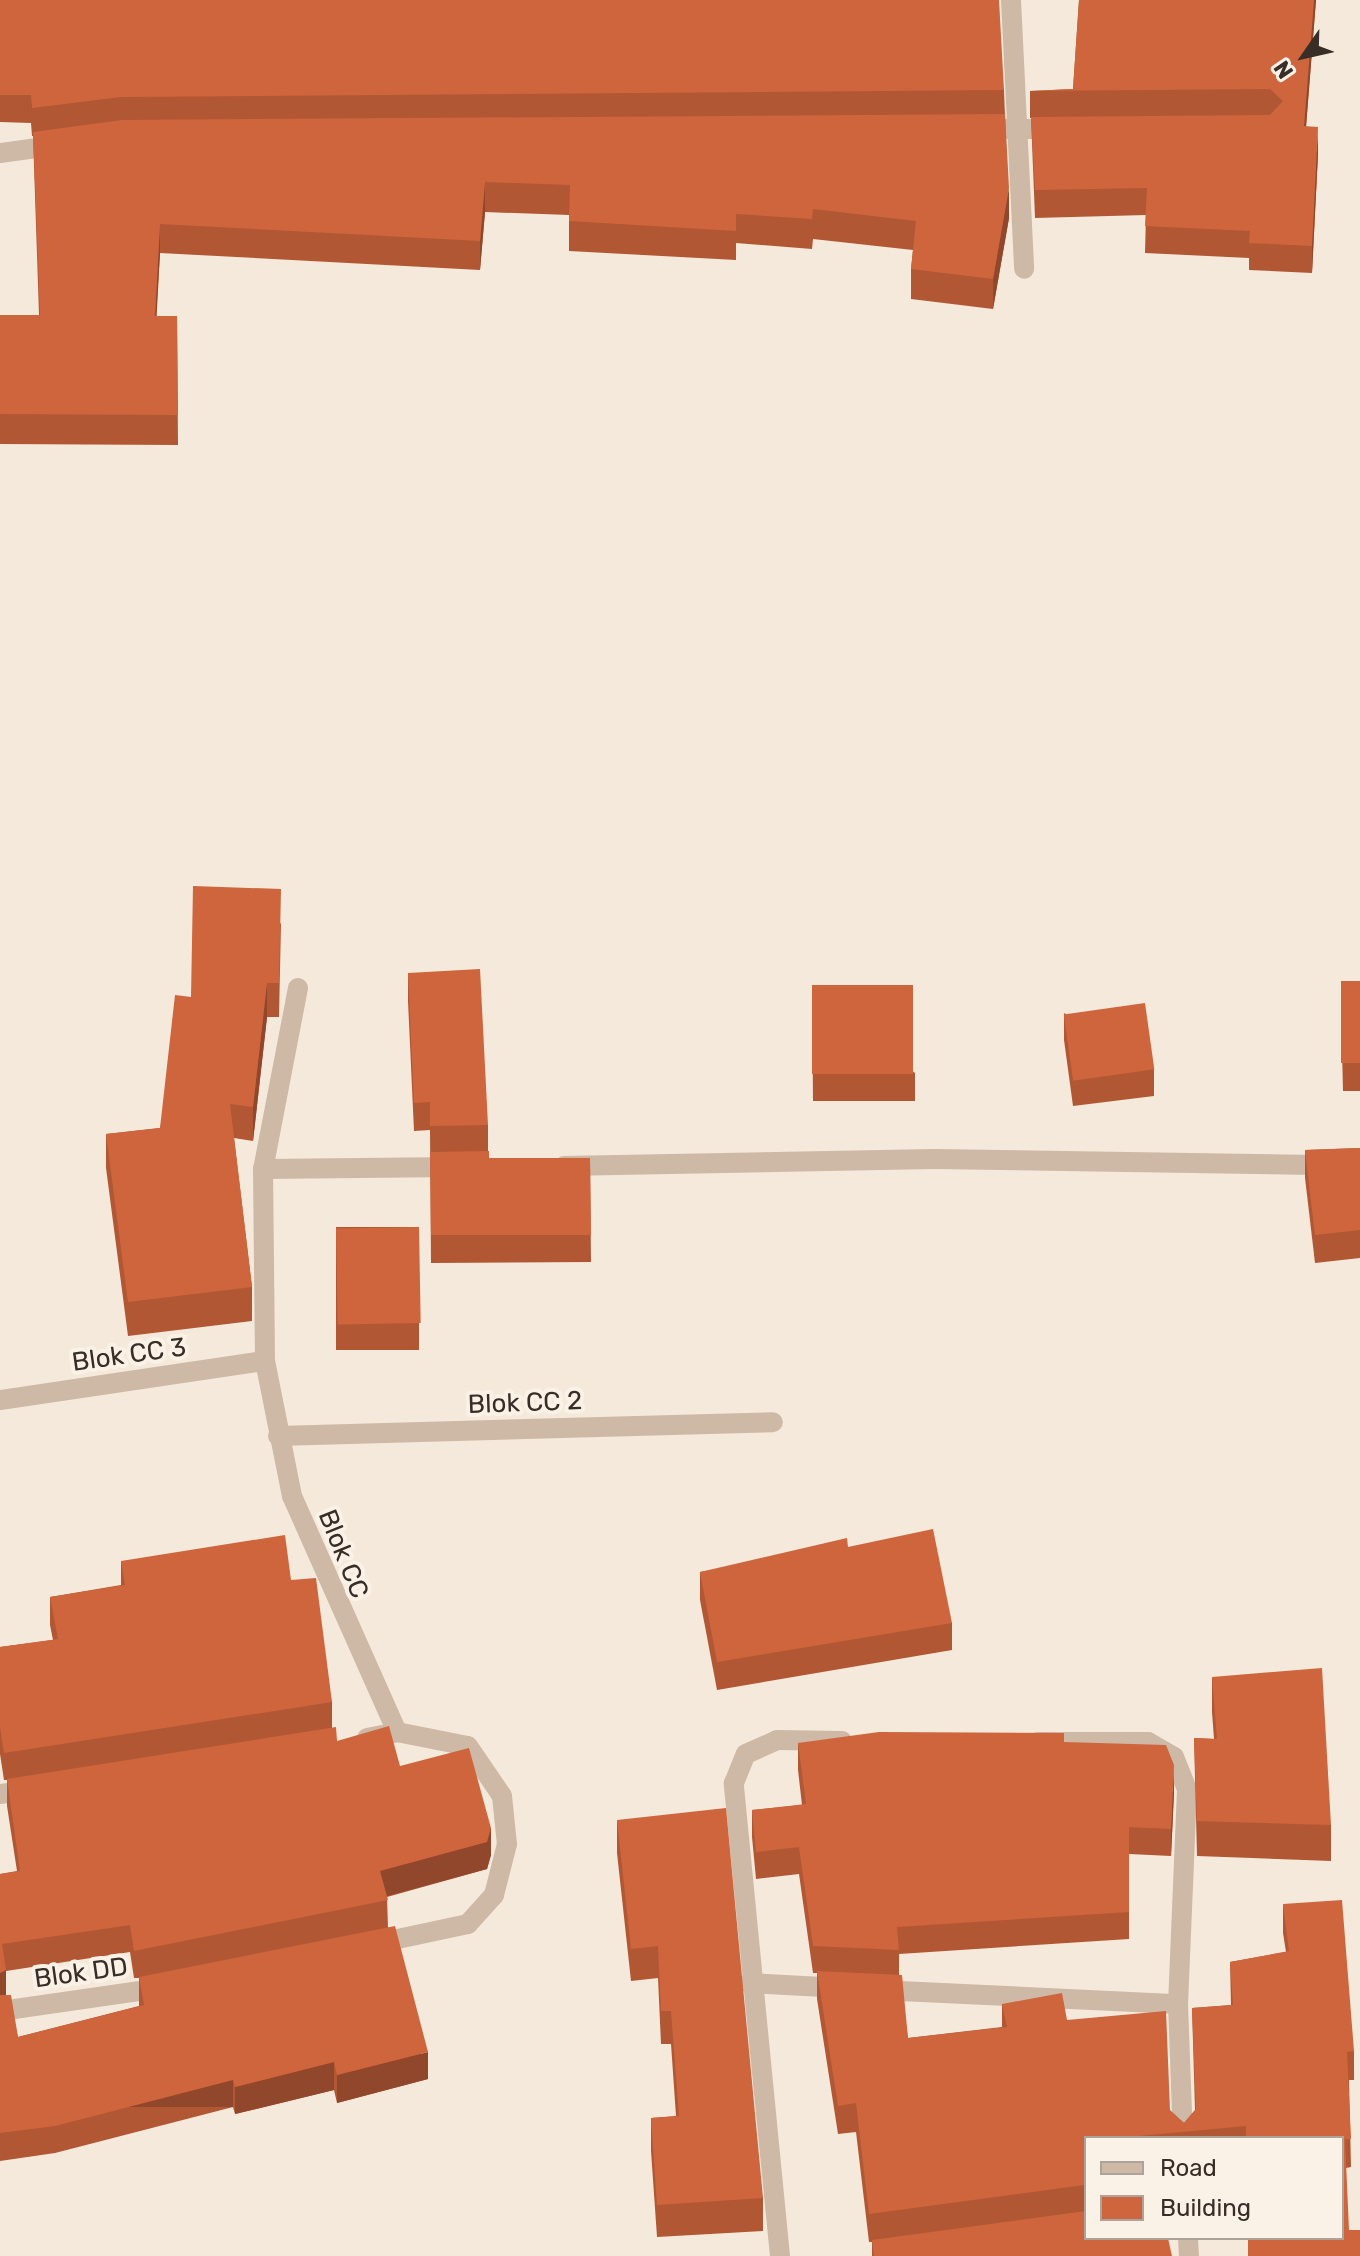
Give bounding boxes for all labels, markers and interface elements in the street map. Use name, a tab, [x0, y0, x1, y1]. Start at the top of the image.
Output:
north arrow	[1264, 16, 1344, 96]
text: N	[1268, 56, 1299, 84]
street label: Blok CC 3	[70, 1332, 188, 1378]
street label: Blok CC 2	[467, 1385, 583, 1421]
street label: Blok CC	[311, 1505, 375, 1603]
street label: Blok DD	[32, 1951, 130, 1995]
legend	[1084, 2136, 1344, 2240]
text: Road	[1160, 2154, 1217, 2182]
text: Building	[1160, 2194, 1251, 2222]

